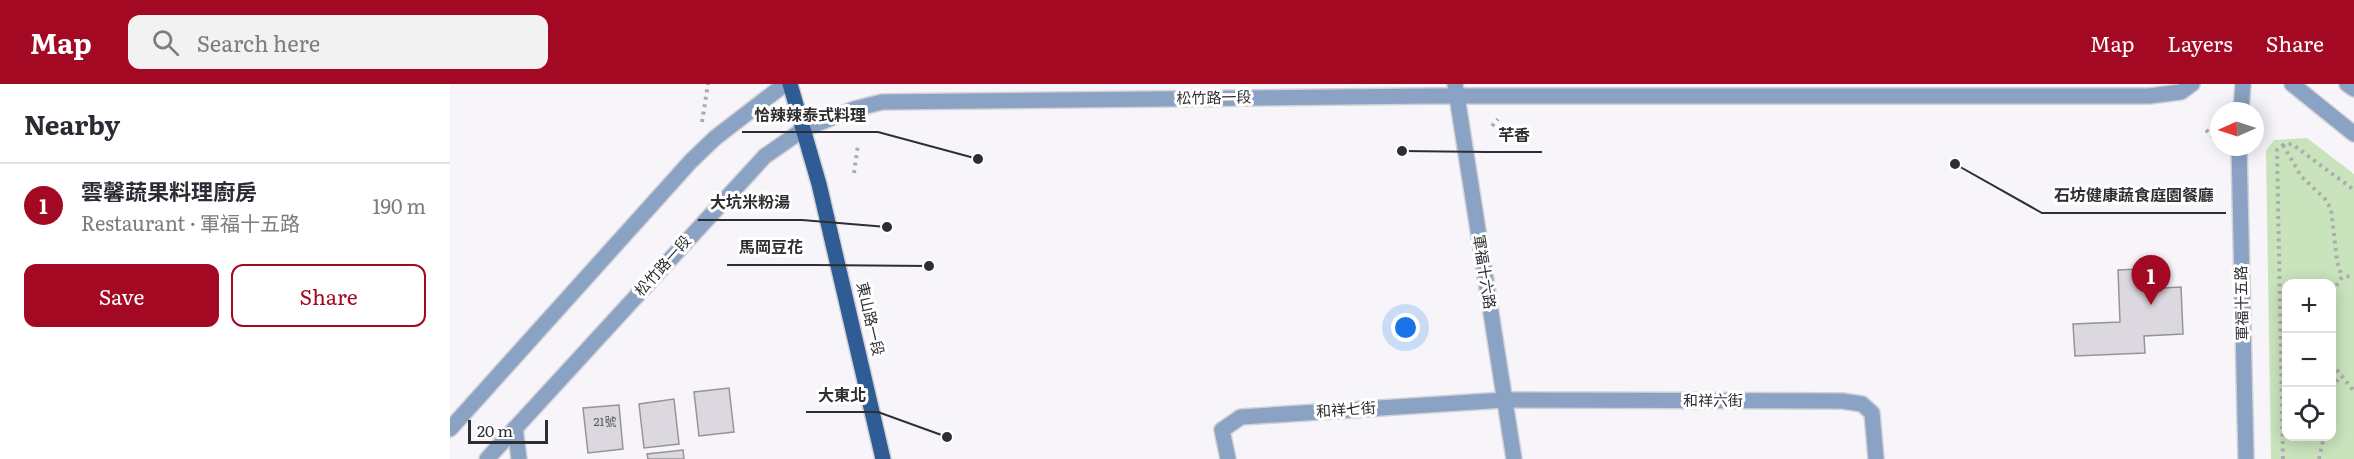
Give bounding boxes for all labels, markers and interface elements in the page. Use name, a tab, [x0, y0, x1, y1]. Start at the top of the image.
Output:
search box	[128, 15, 548, 69]
text: Map	[30, 21, 92, 63]
icon: search	[149, 26, 182, 59]
text: Search here	[197, 26, 320, 59]
text: Map	[2090, 27, 2135, 58]
text: Layers	[2168, 27, 2233, 58]
text: Share	[2266, 27, 2324, 58]
street label: 松竹路一段	[1176, 84, 1252, 109]
callout: 恰辣辣泰式料理	[742, 98, 878, 132]
text: 恰辣辣泰式料理	[754, 102, 866, 126]
north arrow	[2210, 102, 2264, 156]
text: Nearby	[24, 104, 120, 143]
callout: 芊香	[1486, 118, 1542, 152]
text: 芊香	[1498, 122, 1530, 146]
text: 雲馨蔬果料理廚房	[81, 174, 257, 207]
callout: 石坊健康蔬食庭園餐廳	[2042, 179, 2226, 213]
text: 石坊健康蔬食庭園餐廳	[2054, 182, 2214, 206]
callout: 大坑米粉湯	[698, 186, 802, 220]
text: 大坑米粉湯	[710, 189, 790, 213]
text: 1	[39, 190, 48, 220]
text: 190 m	[372, 190, 426, 220]
text: Restaurant · 軍福十五路	[81, 207, 300, 237]
street label: 松竹路一段	[628, 229, 696, 301]
callout: 馬岡豆花	[727, 231, 815, 265]
street label: 軍福十六路	[1468, 233, 1503, 311]
text: 馬岡豆花	[739, 234, 803, 258]
pin: 1	[2132, 256, 2170, 305]
button: Save	[24, 264, 219, 327]
button: Share	[231, 264, 426, 327]
street label: 軍福十五路	[2228, 265, 2253, 341]
map controls	[2282, 279, 2336, 441]
button: +	[2282, 279, 2336, 333]
street label: 東山路一段	[852, 280, 891, 358]
your location	[1391, 313, 1420, 342]
button: −	[2282, 333, 2336, 387]
callout: 大東北	[806, 378, 878, 412]
text: 大東北	[818, 382, 866, 406]
button: locate	[2282, 387, 2336, 441]
street label: 和祥六街	[1683, 388, 1743, 411]
street label: 和祥七街	[1315, 395, 1377, 422]
house number: 21號	[594, 412, 616, 430]
scale bar	[468, 417, 548, 444]
text: 20 m	[477, 418, 513, 442]

